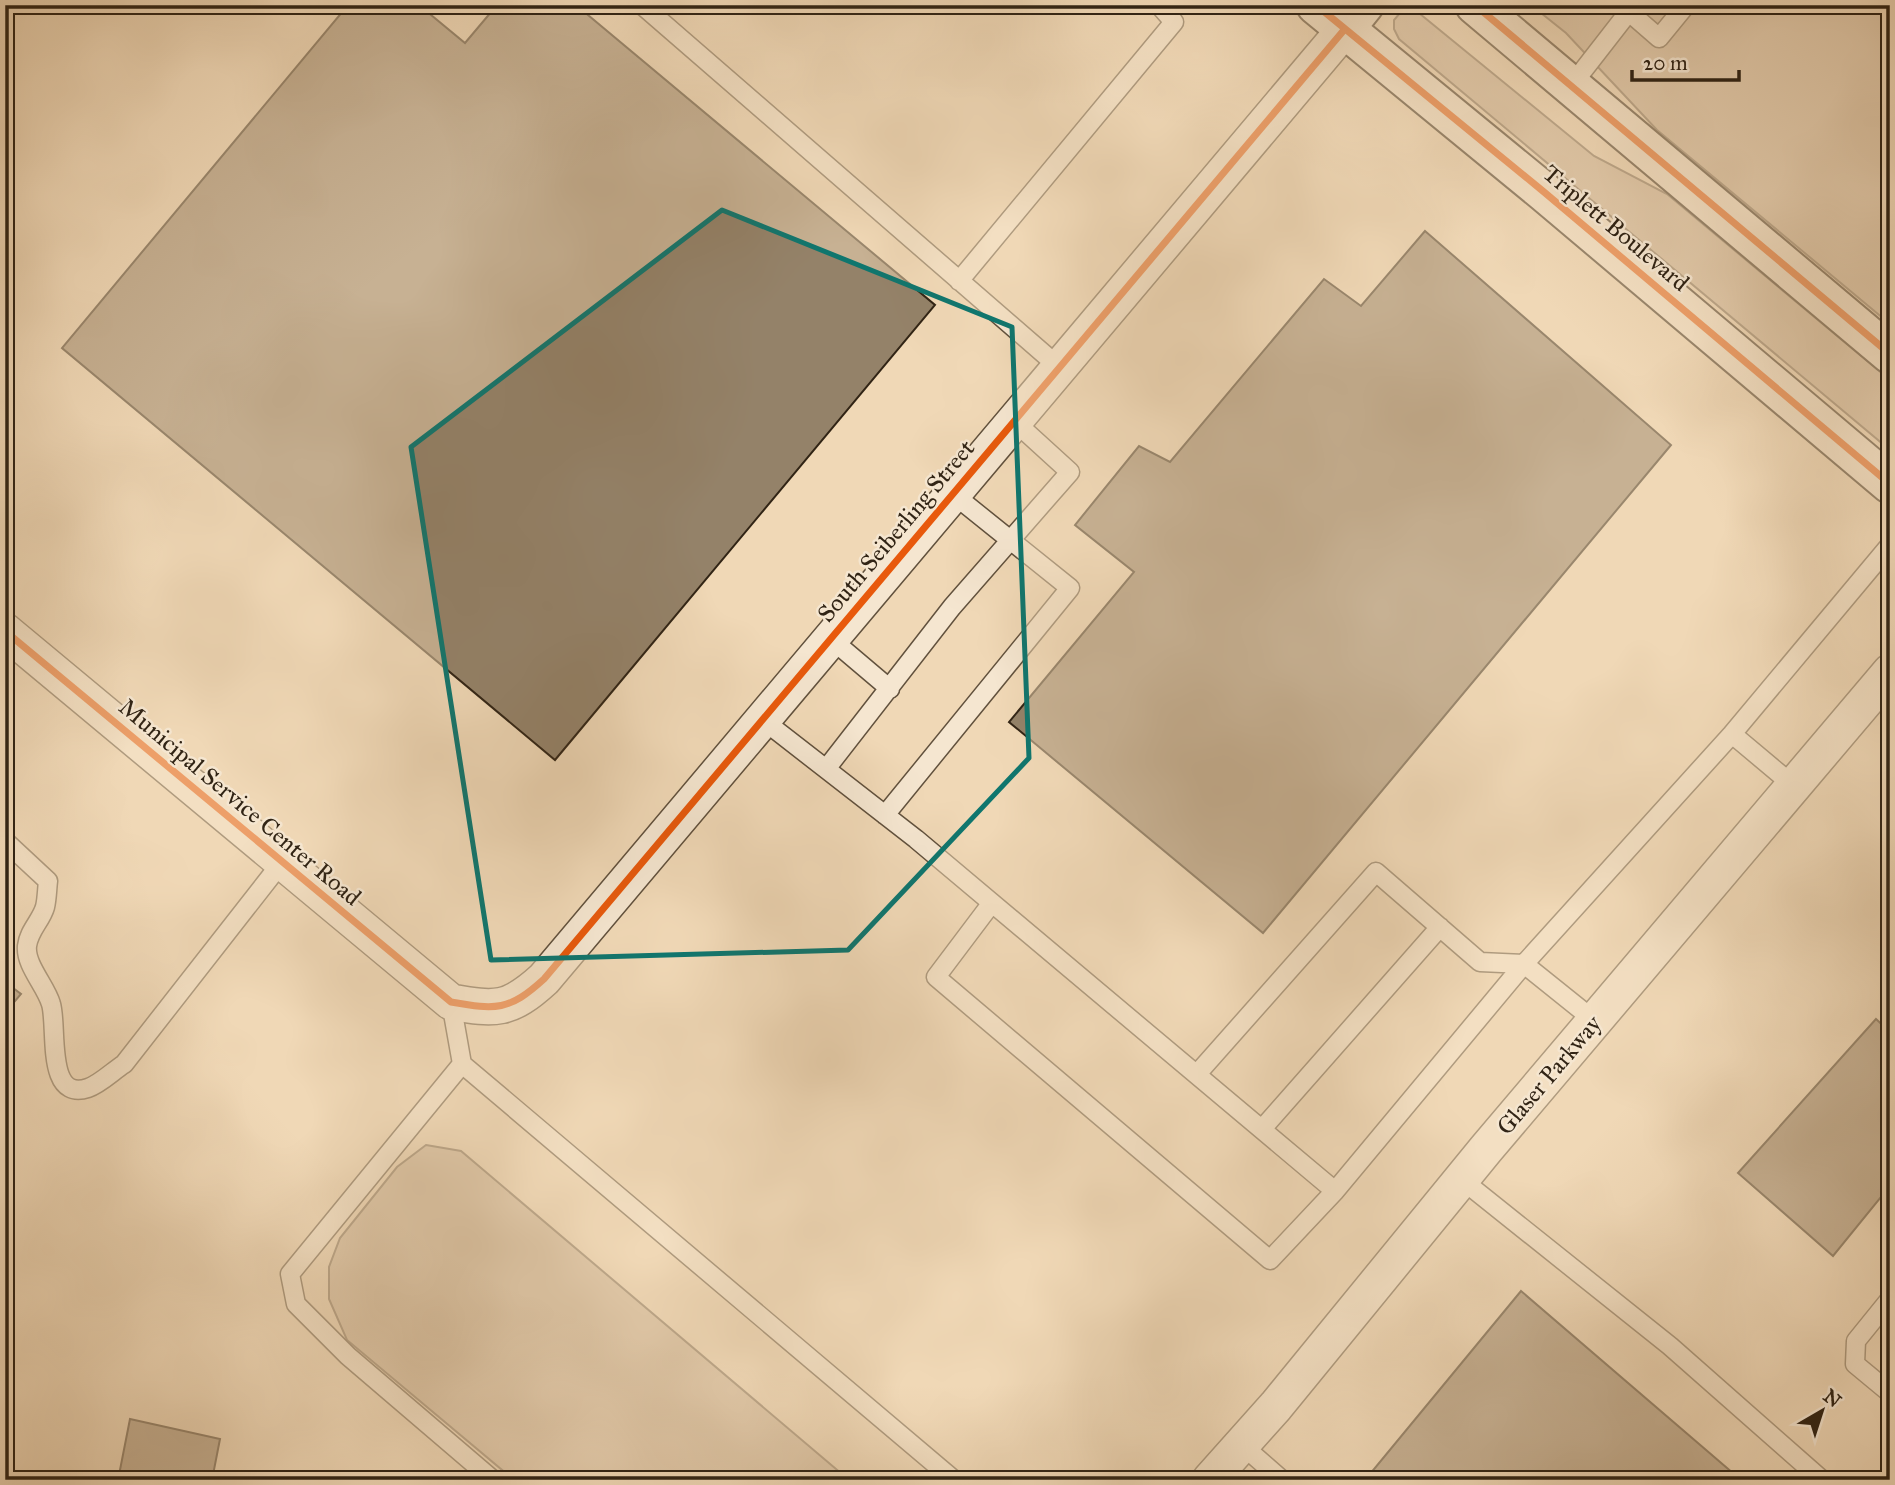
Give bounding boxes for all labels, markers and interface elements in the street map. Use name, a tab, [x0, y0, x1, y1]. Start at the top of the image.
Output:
scale bar	[1632, 38, 1739, 82]
text: 20 m	[1643, 50, 1688, 76]
street label: Triplett Boulevard	[1537, 158, 1695, 298]
street label: South Seiberling Street	[811, 433, 981, 628]
street label: Municipal Service Center Road	[113, 692, 367, 912]
street label: Glaser Parkway	[1490, 1008, 1608, 1141]
north arrow	[1786, 1376, 1856, 1446]
text: N	[1819, 1384, 1846, 1412]

